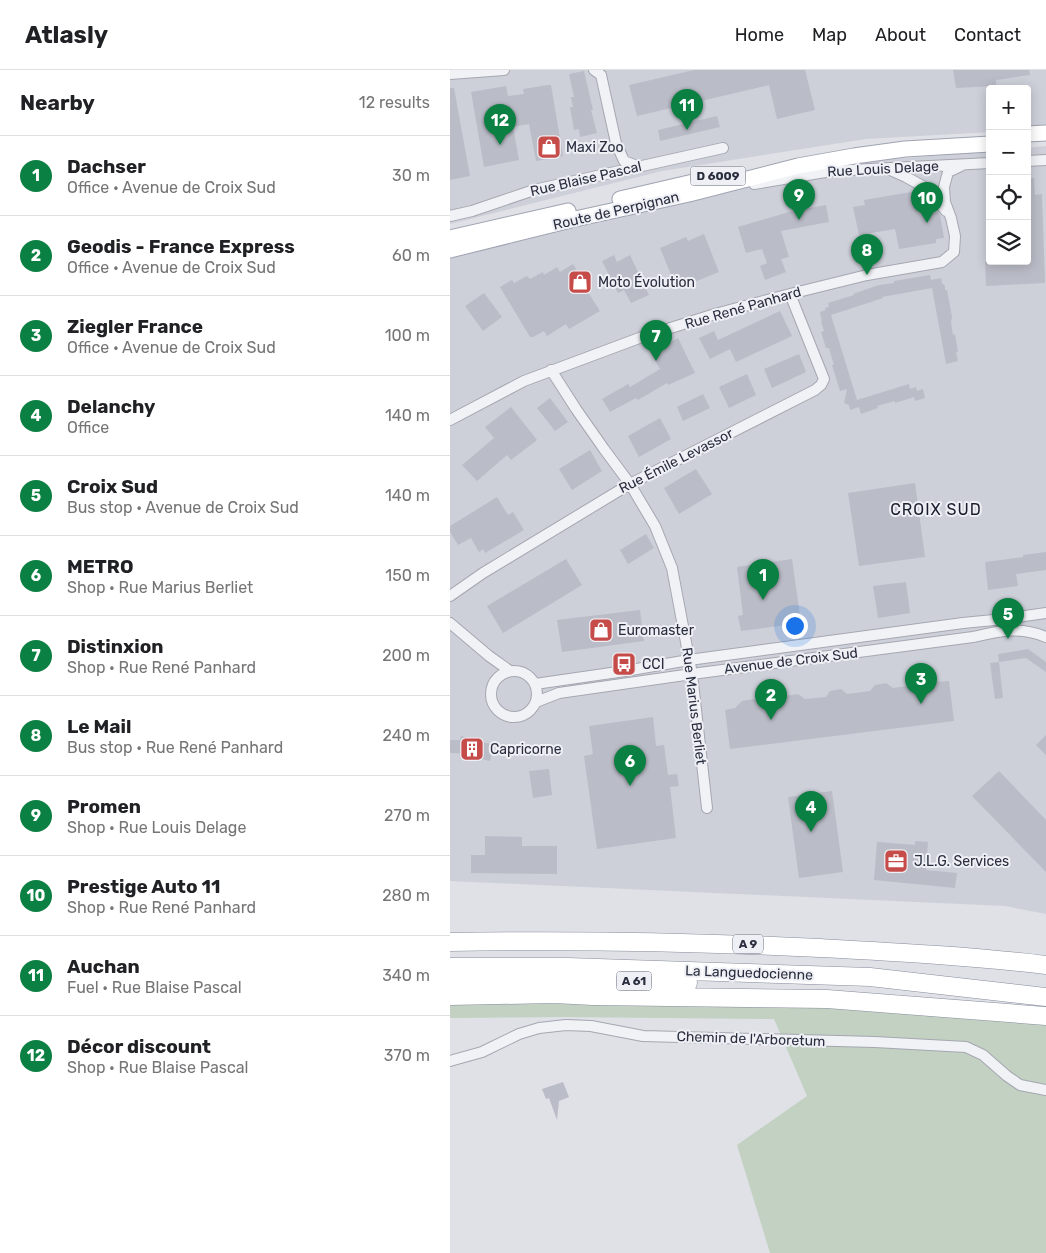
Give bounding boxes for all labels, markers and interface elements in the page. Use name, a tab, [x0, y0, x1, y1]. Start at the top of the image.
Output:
text: Atlasly	[25, 21, 108, 49]
text: Home	[735, 24, 784, 46]
text: Map	[812, 24, 847, 46]
text: About	[875, 24, 926, 46]
text: Contact	[954, 24, 1021, 46]
map controls	[986, 85, 1031, 265]
button: +	[986, 85, 1031, 130]
pin: 11	[671, 89, 703, 130]
text: Nearby	[20, 90, 95, 115]
text: 12 results	[359, 93, 430, 112]
pin: 12	[484, 104, 516, 145]
button: −	[986, 130, 1031, 175]
shop icon: Maxi Zoo	[536, 134, 562, 160]
place label: Maxi Zoo	[566, 139, 623, 156]
text: Dachser	[67, 155, 146, 178]
street label: Rue Blaise Pascal	[529, 158, 643, 200]
street label: Rue Louis Delage	[827, 158, 939, 180]
text: 1	[32, 166, 40, 185]
text: 30 m	[392, 166, 430, 185]
road number: D 6009	[690, 166, 746, 185]
button: locate	[986, 175, 1031, 220]
text: Office · Avenue de Croix Sud	[67, 178, 276, 197]
pin: 9	[783, 179, 815, 220]
pin: 10	[911, 182, 943, 223]
street label: Route de Perpignan	[551, 188, 681, 234]
button: layers	[986, 220, 1031, 265]
pin: 8	[851, 234, 883, 275]
text: Geodis - France Express	[67, 235, 295, 258]
text: 2	[31, 246, 41, 265]
text: 60 m	[392, 246, 430, 265]
text: Office · Avenue de Croix Sud	[67, 258, 276, 277]
shop icon: Moto Évolution	[567, 269, 593, 295]
place label: Moto Évolution	[598, 273, 695, 291]
street label: Rue René Panhard	[683, 283, 803, 333]
text: Ziegler France	[67, 315, 203, 338]
pin: 7	[640, 320, 672, 361]
text: 3	[31, 326, 41, 345]
text: 100 m	[385, 326, 430, 345]
text: Office · Avenue de Croix Sud	[67, 338, 276, 357]
text: Delanchy	[67, 395, 155, 418]
text: 4	[31, 406, 41, 425]
text: 140 m	[385, 406, 430, 425]
text: Office	[67, 418, 109, 437]
street label: Rue Émile Levassor	[616, 424, 737, 497]
text: Croix Sud	[67, 475, 158, 498]
text: 5	[31, 486, 41, 505]
text: 140 m	[385, 486, 430, 505]
text: Bus stop · Avenue de Croix Sud	[67, 498, 299, 517]
district label: CROIX SUD	[890, 500, 982, 519]
text: METRO	[67, 555, 133, 578]
pin: 1	[747, 559, 779, 600]
text: 6	[31, 566, 41, 585]
text: 150 m	[385, 566, 430, 585]
text: Shop · Rue Marius Berliet	[67, 578, 253, 597]
pin: 5	[992, 598, 1024, 639]
your location	[782, 613, 808, 639]
shop icon: Euromaster	[588, 617, 614, 643]
place label: Euromaster	[618, 622, 695, 639]
text: Distinxion	[67, 635, 163, 658]
street label: Avenue de Croix Sud	[723, 644, 859, 678]
text: 7	[31, 646, 41, 665]
text: 200 m	[382, 646, 430, 665]
street label: Rue Marius Berliet	[678, 646, 710, 766]
bus stop icon: CCI	[611, 651, 637, 677]
place label: CCI	[642, 656, 664, 673]
text: Shop · Rue René Panhard	[67, 658, 256, 677]
pin: 3	[905, 663, 937, 704]
pin: 2	[755, 679, 787, 720]
text: Le Mail	[67, 715, 131, 738]
text: 8	[31, 726, 41, 745]
text: 240 m	[383, 726, 430, 745]
building icon: Capricorne	[459, 736, 485, 762]
text: Bus stop · Rue René Panhard	[67, 738, 283, 757]
place label: Capricorne	[490, 741, 562, 758]
pin: 6	[614, 745, 646, 786]
pin: 4	[795, 791, 827, 832]
text: Promen	[67, 795, 141, 818]
text: 9	[31, 806, 41, 825]
text: 270 m	[384, 806, 430, 825]
text: Shop · Rue Louis Delage	[67, 818, 246, 837]
office icon: J.L.G. Services	[883, 848, 909, 874]
place label: J.L.G. Services	[914, 853, 1009, 870]
text: Prestige Auto 11	[67, 875, 220, 898]
text: 10	[27, 886, 45, 905]
text: 280 m	[382, 886, 430, 905]
text: Shop · Rue René Panhard	[67, 898, 256, 917]
road number: A 9	[733, 934, 763, 954]
text: Auchan	[67, 955, 140, 978]
street label: La Languedocienne	[685, 962, 813, 984]
text: 11	[28, 966, 44, 985]
text: 340 m	[382, 966, 430, 985]
road number: A 61	[616, 971, 652, 990]
text: Fuel · Rue Blaise Pascal	[67, 978, 242, 997]
street label: Chemin de l'Arboretum	[676, 1028, 826, 1050]
text: Décor discount	[67, 1035, 211, 1058]
text: 12	[27, 1046, 45, 1065]
text: 370 m	[384, 1046, 430, 1065]
text: Shop · Rue Blaise Pascal	[67, 1058, 249, 1077]

